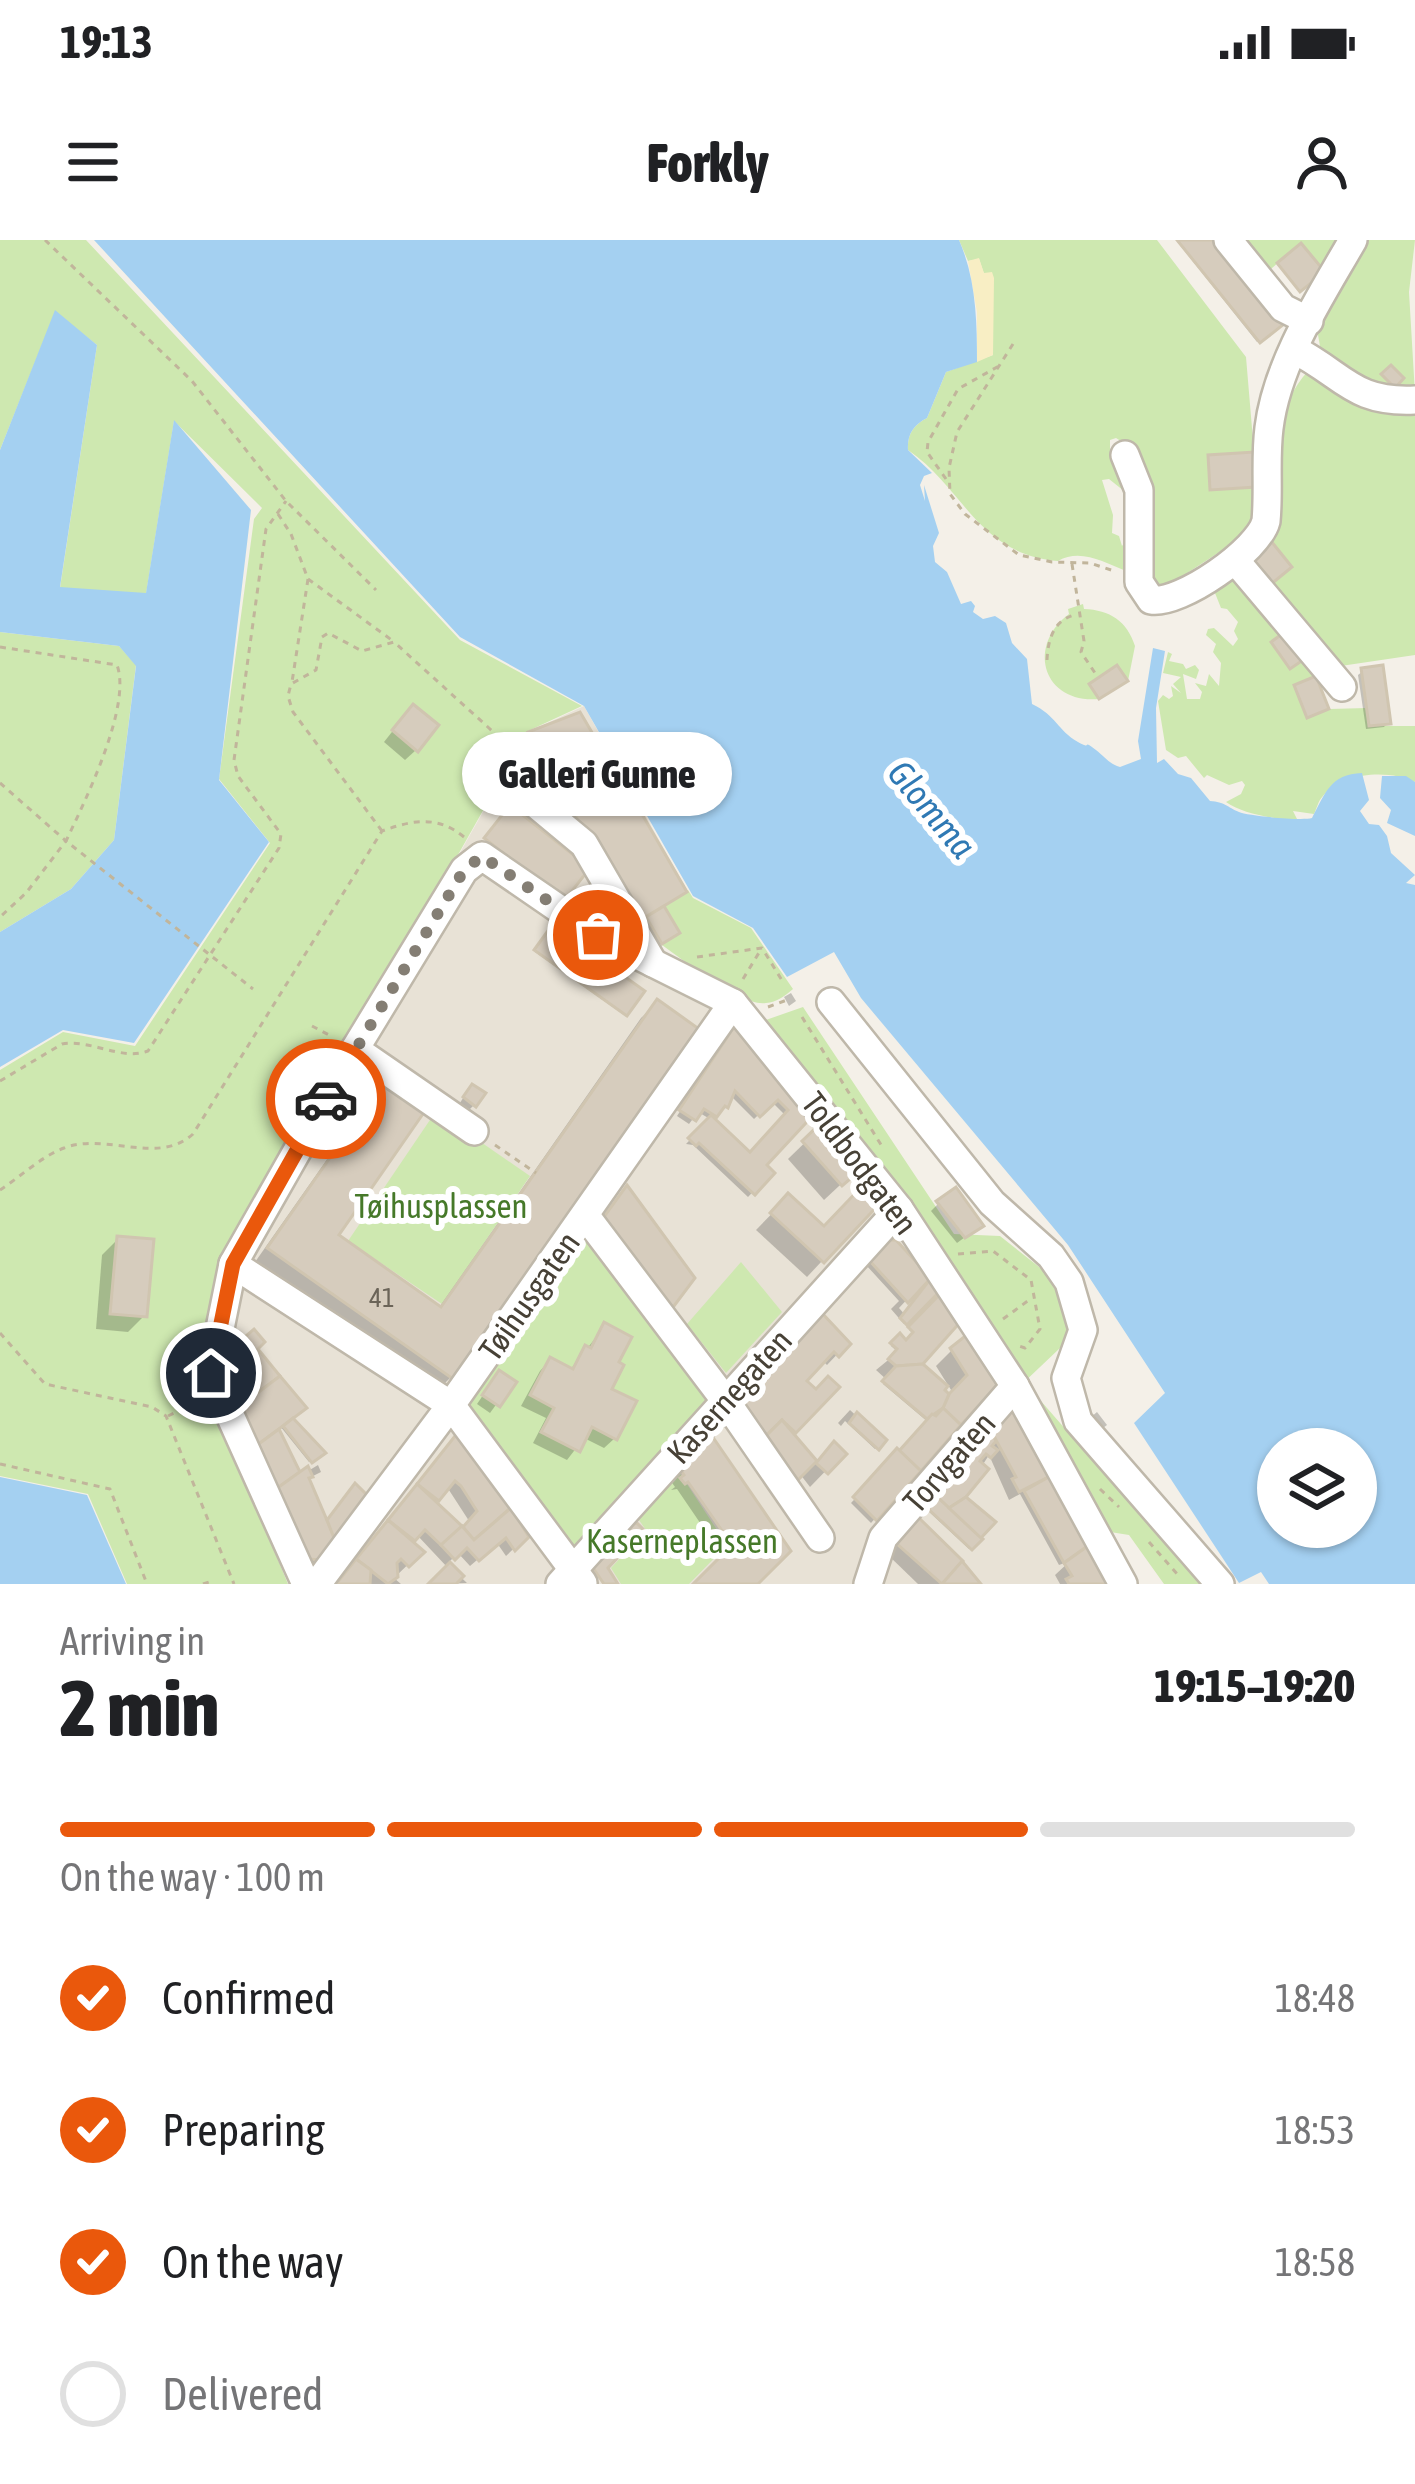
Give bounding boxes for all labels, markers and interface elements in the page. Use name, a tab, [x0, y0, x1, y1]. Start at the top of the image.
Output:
text: 19:13	[60, 16, 153, 68]
icon: menu	[60, 129, 126, 195]
icon: person	[1289, 129, 1355, 195]
text: Forkly	[647, 132, 768, 193]
callout: Galleri Gunne	[463, 731, 733, 815]
text: Galleri Gunne	[498, 752, 696, 796]
water label: Glomma	[879, 752, 985, 866]
pin	[547, 884, 649, 986]
icon: bag	[565, 902, 631, 968]
courier	[266, 1039, 386, 1159]
icon: car	[293, 1066, 359, 1132]
street label: Toldbodgaten	[794, 1085, 926, 1241]
park label: Tøihusplassen	[354, 1187, 528, 1225]
street label: Tøihusgaten	[471, 1224, 587, 1368]
house number: 41	[369, 1282, 395, 1313]
street label: Kasernegaten	[659, 1321, 799, 1471]
pin	[160, 1322, 262, 1424]
icon: home	[178, 1340, 244, 1406]
street label: Torvgaten	[895, 1404, 1003, 1520]
map controls	[1257, 1428, 1377, 1548]
button: layers	[1257, 1428, 1377, 1548]
park label: Kaserneplassen	[586, 1522, 778, 1560]
text: Arriving in	[60, 1619, 205, 1663]
text: 19:15–19:20	[1154, 1660, 1355, 1712]
text: 2 min	[60, 1663, 219, 1753]
text: On the way · 100 m	[60, 1855, 325, 1899]
icon: check	[60, 1965, 126, 2031]
text: Confirmed	[162, 1972, 335, 2024]
text: 18:48	[1275, 1976, 1355, 2020]
icon: check	[60, 2097, 126, 2163]
text: Preparing	[162, 2104, 325, 2156]
text: 18:53	[1275, 2108, 1355, 2152]
icon: check	[60, 2229, 126, 2295]
text: On the way	[162, 2236, 344, 2288]
text: 18:58	[1275, 2240, 1355, 2284]
text: Delivered	[162, 2368, 323, 2420]

